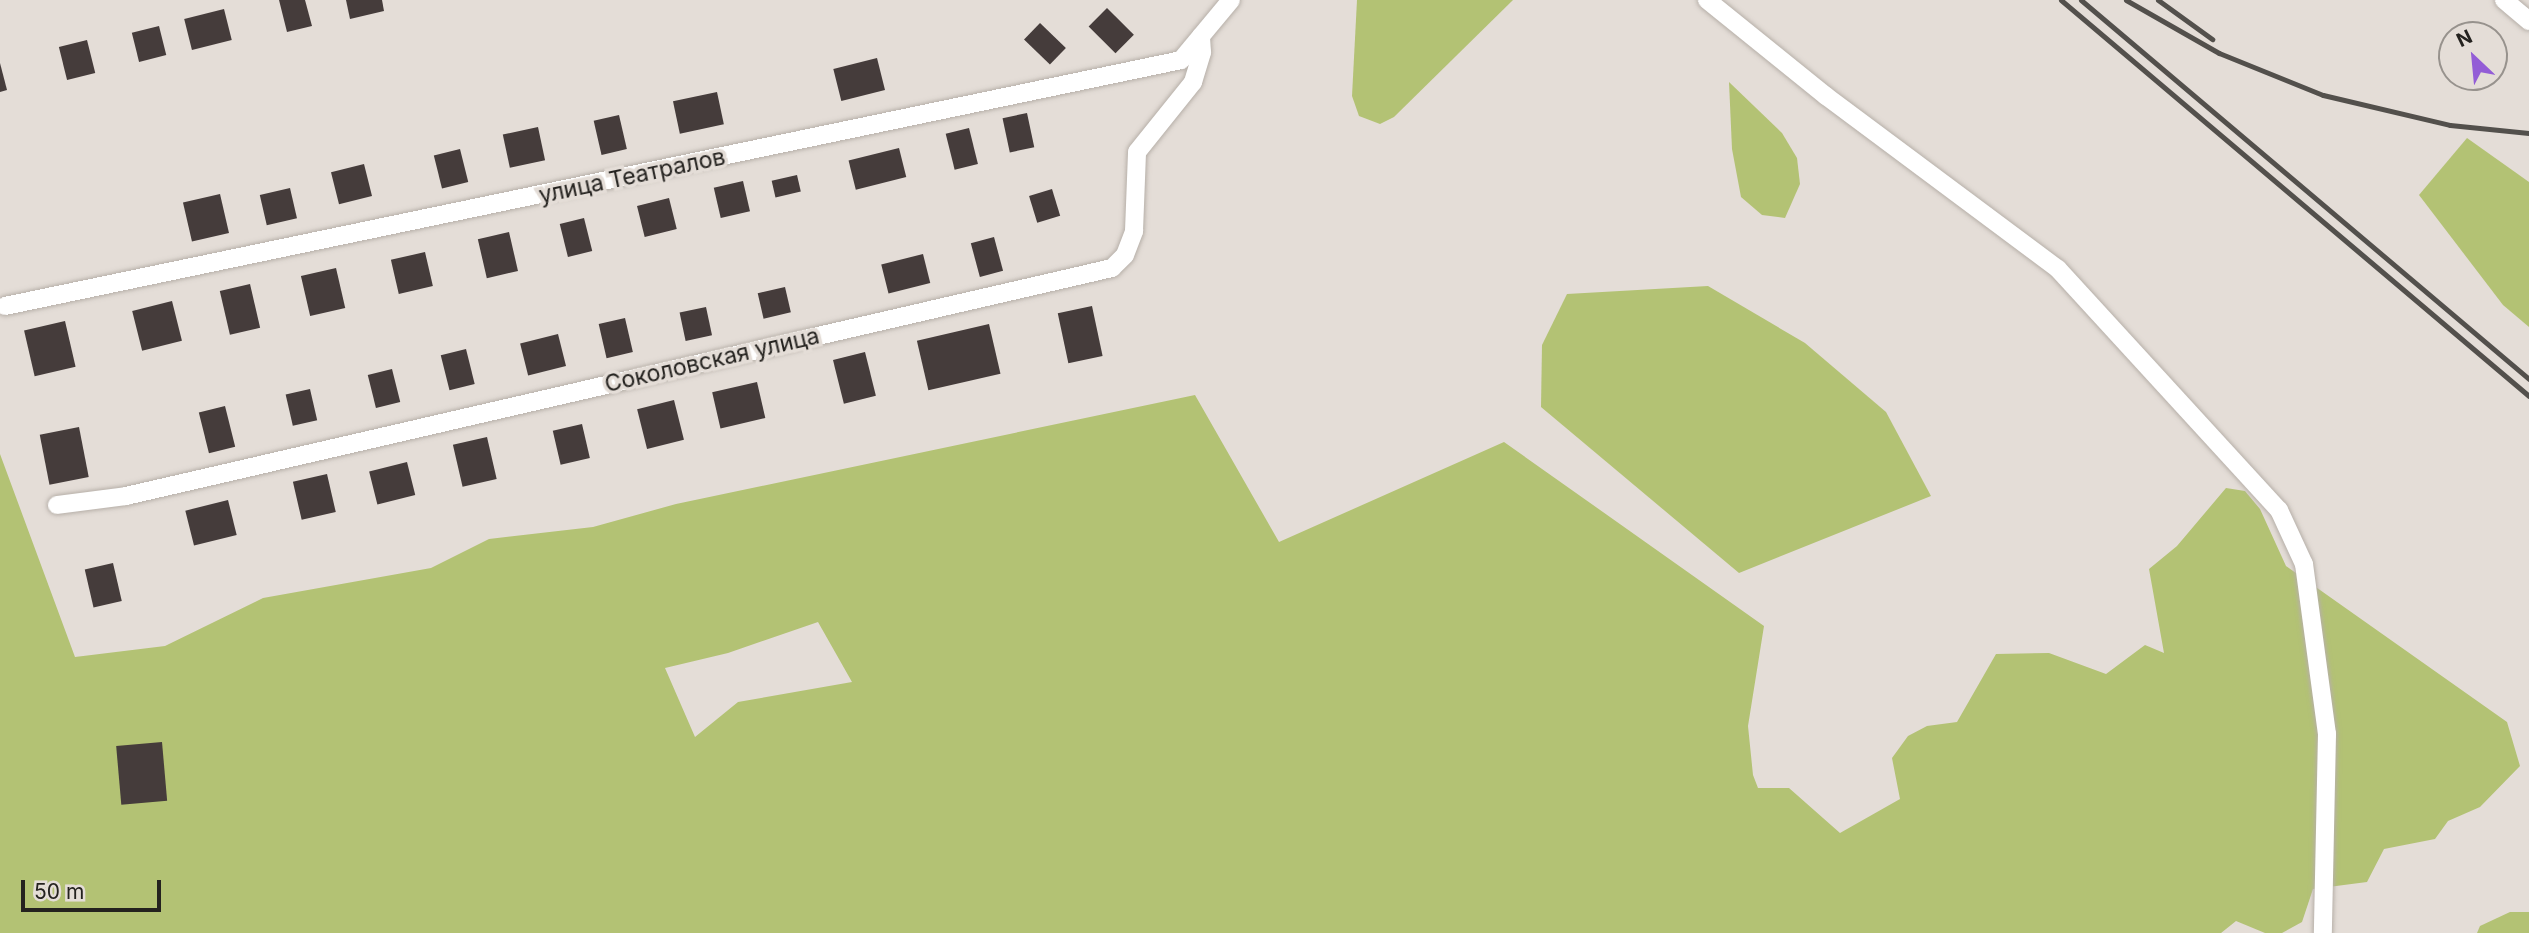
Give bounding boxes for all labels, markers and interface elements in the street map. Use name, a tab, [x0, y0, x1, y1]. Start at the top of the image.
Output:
north arrow	[2438, 21, 2508, 91]
text: N	[2453, 25, 2476, 52]
street label: улица Театралов	[536, 143, 728, 209]
street label: Соколовская улица	[602, 322, 822, 398]
scale bar	[24, 866, 164, 910]
text: 50 m	[34, 879, 84, 904]

